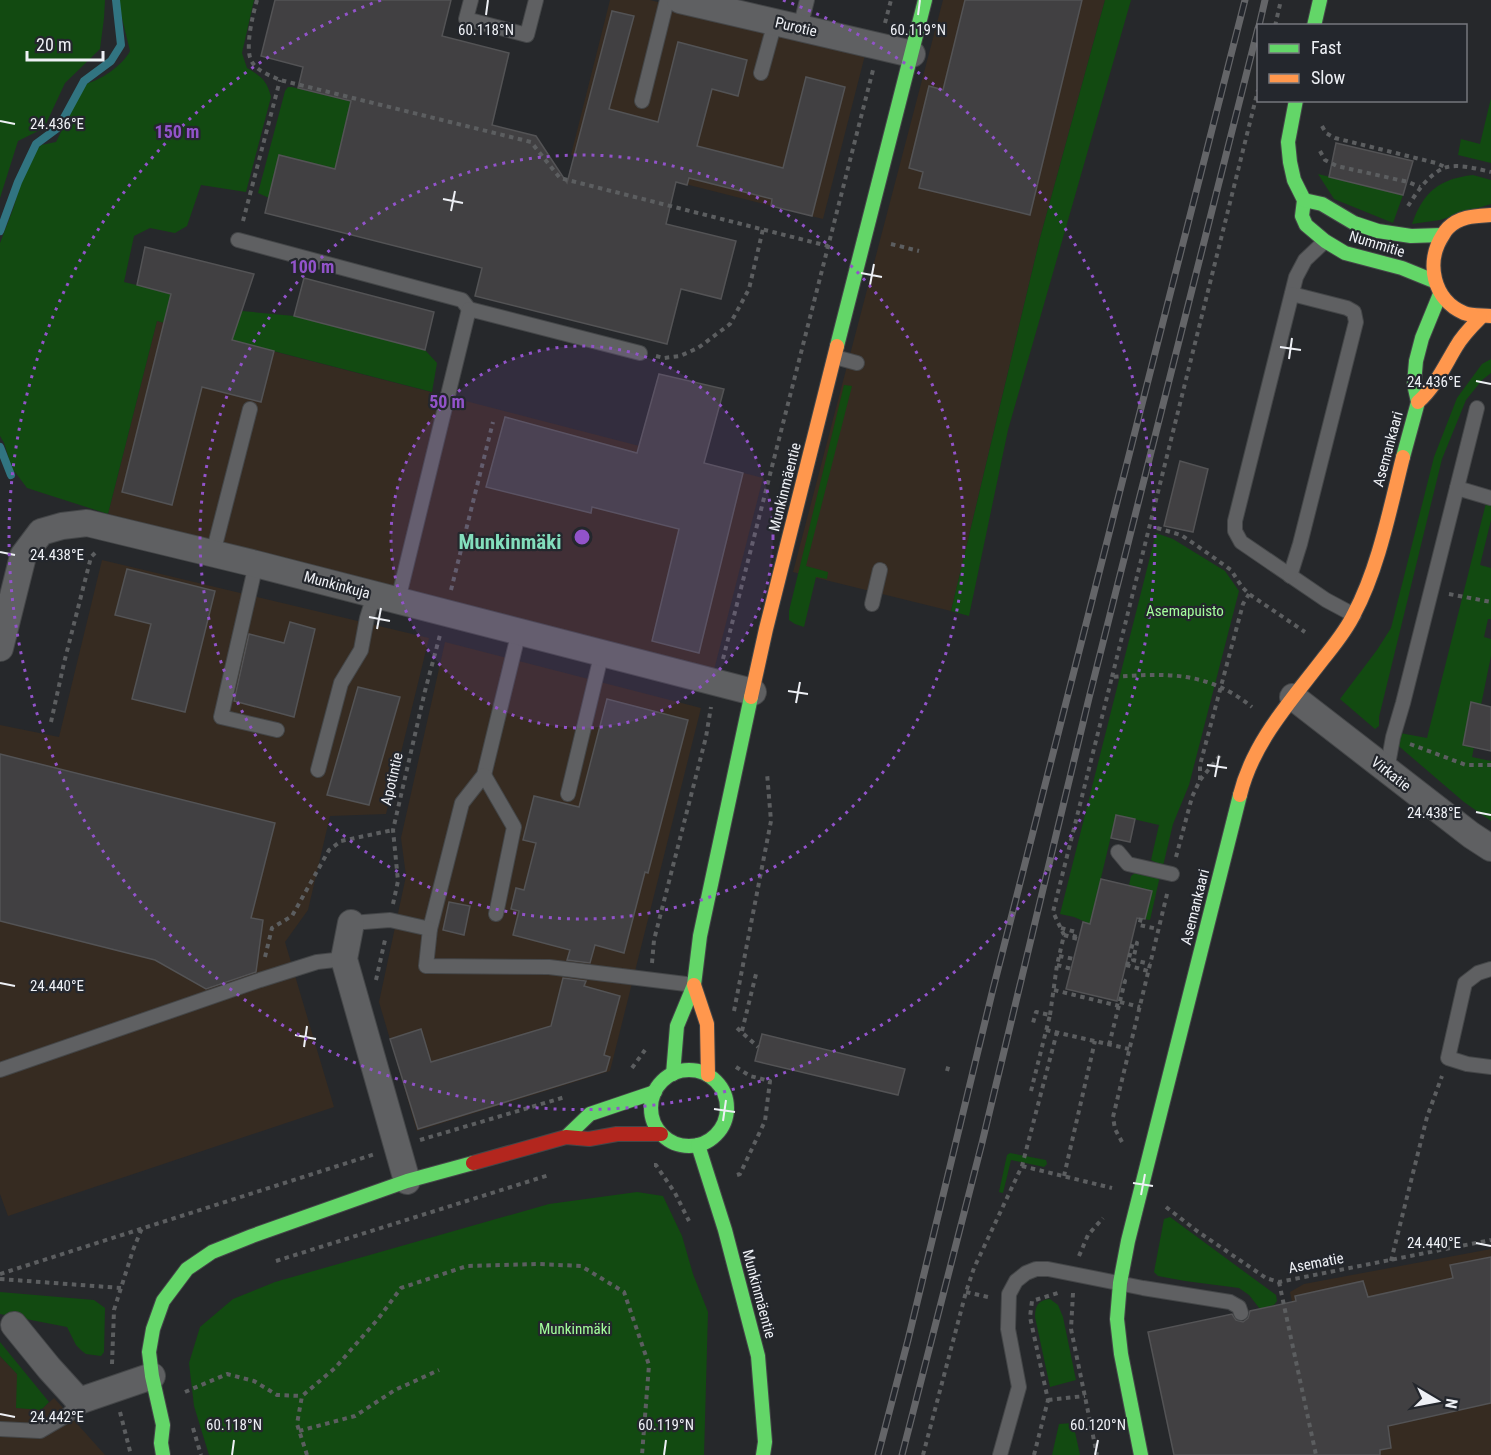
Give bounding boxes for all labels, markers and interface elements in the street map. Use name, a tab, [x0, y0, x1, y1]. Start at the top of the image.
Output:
street label: Purotie	[773, 13, 819, 41]
text: 60.118°N	[458, 21, 514, 39]
text: 60.119°N	[890, 21, 946, 39]
scale bar	[27, 24, 104, 62]
legend	[1257, 24, 1467, 102]
text: 20 m	[36, 34, 71, 55]
text: Fast	[1311, 37, 1342, 58]
text: Slow	[1311, 67, 1346, 88]
text: 24.436°E	[30, 115, 84, 133]
text: 150 m	[155, 121, 199, 142]
street label: Nummitie	[1347, 227, 1407, 261]
text: 100 m	[290, 256, 334, 277]
text: 24.436°E	[1407, 373, 1461, 391]
text: 50 m	[429, 391, 465, 412]
street label: Asemankaari	[1369, 409, 1407, 489]
street label: Munkinmäentie	[765, 441, 805, 533]
centre of rings	[572, 527, 592, 547]
district label: Munkinmäki	[458, 530, 562, 554]
text: 24.438°E	[30, 546, 84, 564]
street label: Munkinkuja	[302, 568, 372, 602]
park label: Asemapuisto	[1146, 602, 1224, 620]
street label: Apotintie	[377, 751, 407, 807]
street label: Virkatie	[1368, 753, 1414, 795]
text: 24.438°E	[1407, 804, 1461, 822]
street label: Asemankaari	[1177, 867, 1213, 947]
text: 24.440°E	[30, 977, 84, 995]
text: 24.440°E	[1407, 1234, 1461, 1252]
street label: Munkinmäentie	[739, 1248, 779, 1340]
street label: Asematie	[1287, 1249, 1345, 1277]
park label: Munkinmäki	[539, 1320, 611, 1338]
north arrow	[1407, 1371, 1467, 1431]
text: N	[1441, 1397, 1461, 1410]
text: 24.442°E	[30, 1408, 84, 1426]
text: 60.118°N	[206, 1416, 262, 1434]
text: 60.119°N	[638, 1416, 694, 1434]
text: 60.120°N	[1070, 1416, 1126, 1434]

